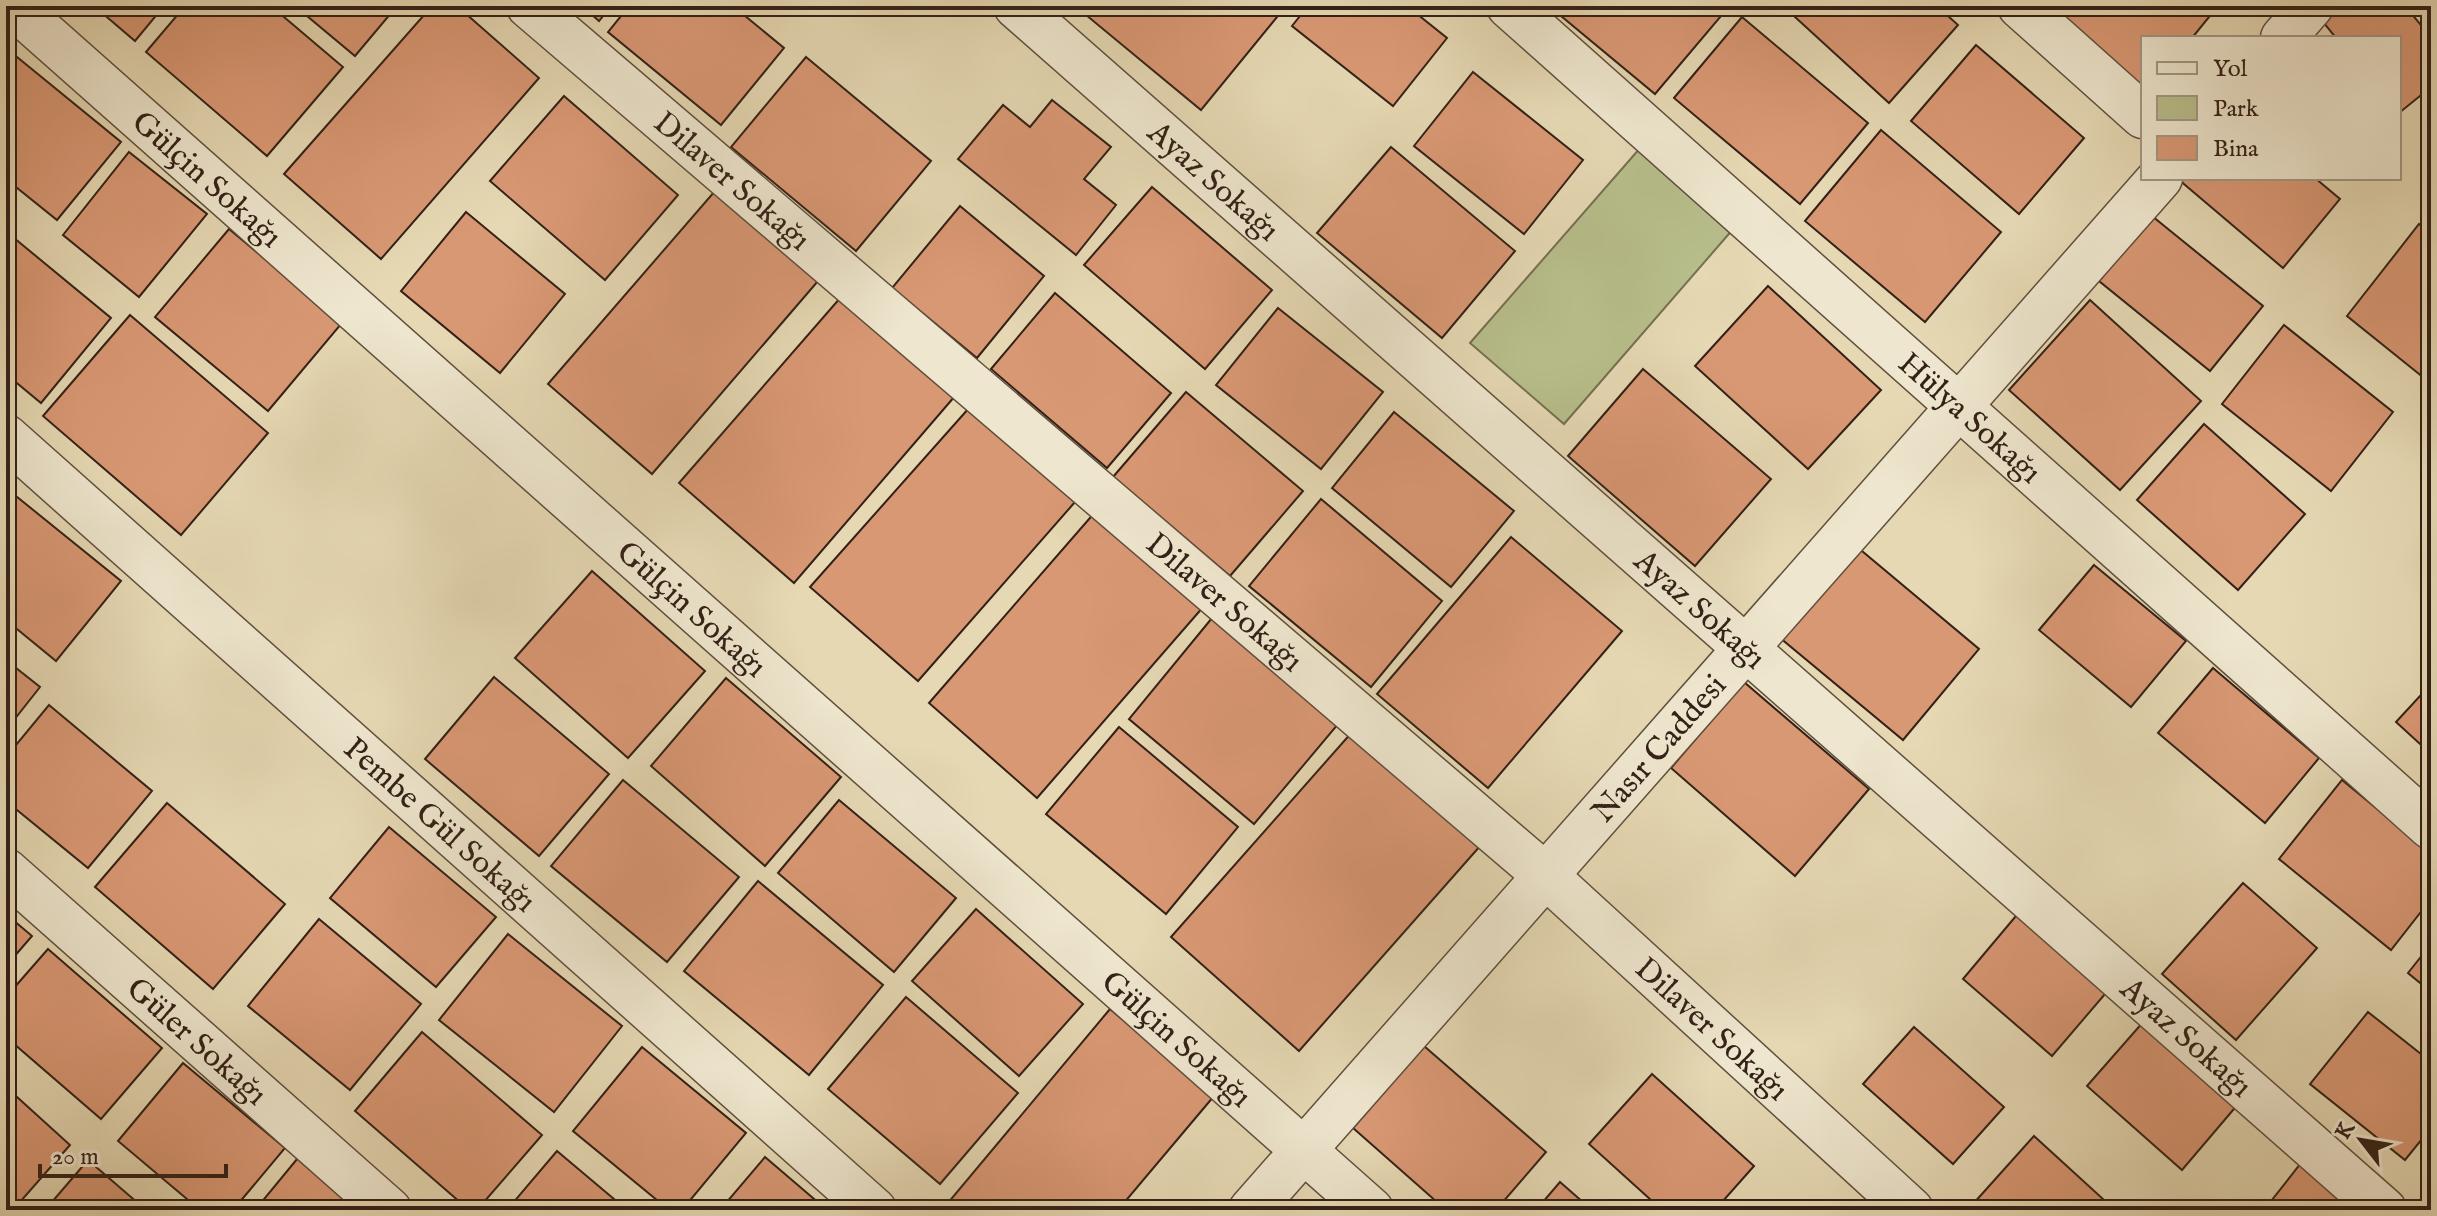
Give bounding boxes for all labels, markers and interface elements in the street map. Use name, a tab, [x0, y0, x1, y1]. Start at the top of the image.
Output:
legend	[2141, 36, 2401, 180]
text: Yol	[2213, 54, 2248, 85]
text: Park	[2213, 94, 2259, 125]
street label: Gülçin Sokağı	[122, 103, 290, 258]
street label: Dilaver Sokağı	[644, 103, 818, 261]
street label: Ayaz Sokağı	[1137, 113, 1287, 251]
text: Bina	[2213, 134, 2259, 165]
street label: Hülya Sokağı	[1889, 344, 2049, 494]
street label: Dilaver Sokağı	[1136, 525, 1311, 682]
street label: Gülçin Sokağı	[607, 533, 774, 688]
street label: Ayaz Sokağı	[1624, 541, 1773, 679]
street label: Nasır Caddesi	[1584, 667, 1736, 832]
street label: Pembe Gül Sokağı	[334, 729, 544, 923]
street label: Dilaver Sokağı	[1625, 949, 1796, 1111]
street label: Gülçin Sokağı	[1092, 963, 1259, 1118]
street label: Güler Sokağı	[117, 969, 275, 1116]
street label: Ayaz Sokağı	[2110, 969, 2260, 1108]
north arrow	[2321, 1100, 2401, 1180]
text: K	[2329, 1116, 2362, 1145]
scale bar	[40, 1128, 226, 1178]
text: 20 m	[52, 1142, 99, 1173]

